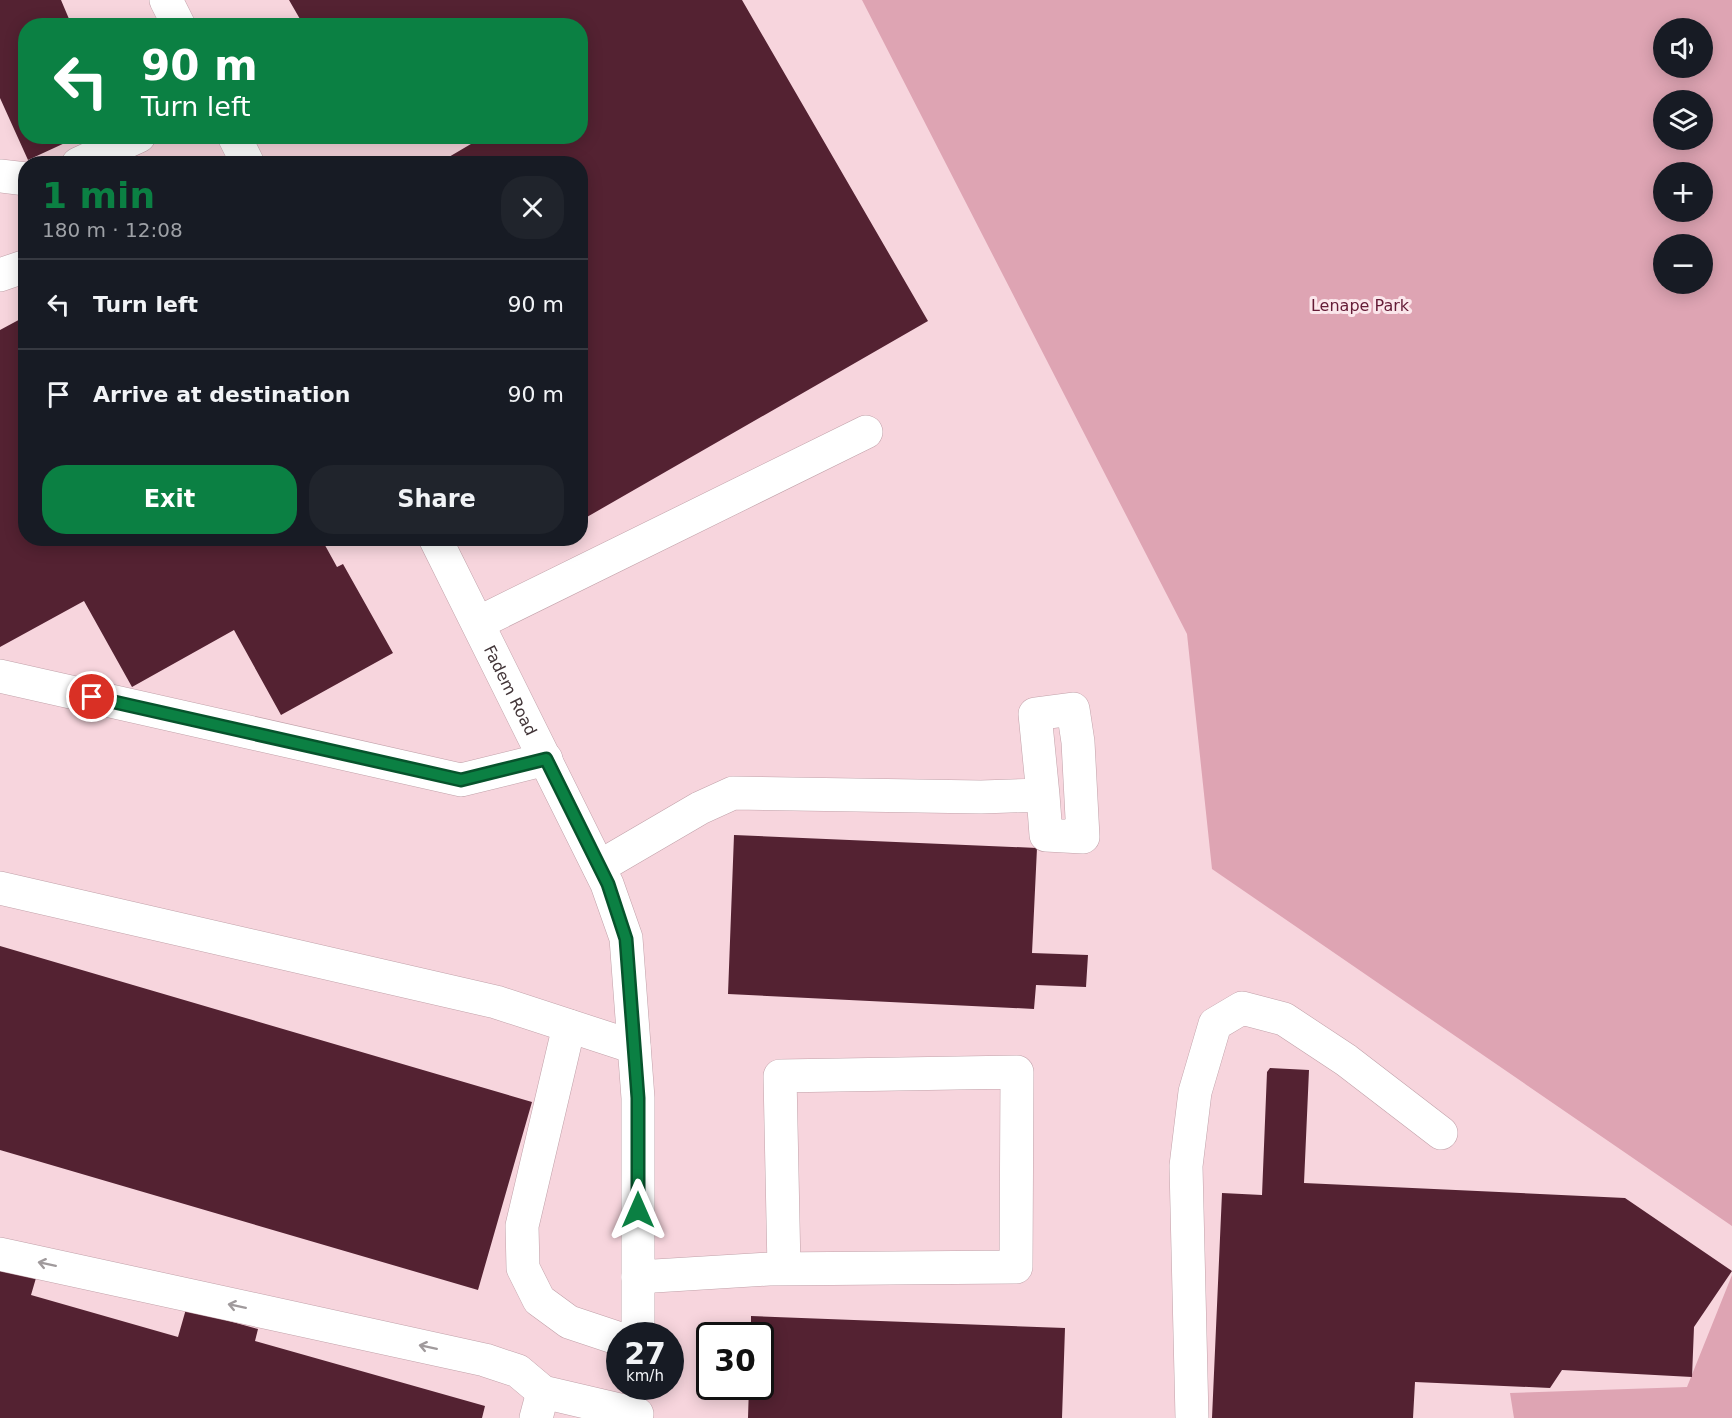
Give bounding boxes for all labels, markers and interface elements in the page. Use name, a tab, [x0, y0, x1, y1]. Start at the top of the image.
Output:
map controls	[1653, 18, 1713, 294]
button: sound	[1653, 18, 1713, 78]
text: 90 m	[141, 41, 258, 90]
icon: left	[42, 42, 120, 120]
button: layers	[1653, 90, 1713, 150]
text: Turn left	[141, 91, 251, 122]
button: +	[1653, 162, 1713, 222]
text: 1 min	[42, 175, 155, 216]
button: close	[501, 176, 564, 239]
text: 180 m · 12:08	[42, 218, 183, 242]
button: −	[1653, 234, 1713, 294]
icon: left	[42, 288, 75, 321]
text: Turn left	[93, 292, 198, 317]
text: 90 m	[508, 292, 564, 317]
park label: Lenape Park	[1311, 296, 1410, 315]
icon: arrive	[42, 378, 75, 411]
text: Arrive at destination	[93, 382, 350, 407]
text: 90 m	[508, 382, 564, 407]
button: Exit	[42, 465, 297, 534]
button: Share	[309, 465, 564, 534]
street label: Fadem Road	[480, 642, 541, 739]
pin	[66, 671, 117, 722]
icon: arrive	[75, 680, 108, 713]
position arrow	[606, 1178, 670, 1242]
one-way arrow	[37, 1258, 57, 1269]
one-way arrow	[228, 1299, 247, 1311]
speed limit sign: 30	[696, 1322, 774, 1400]
text: 27	[624, 1336, 666, 1371]
one-way arrow	[418, 1341, 437, 1353]
text: km/h	[626, 1367, 664, 1385]

